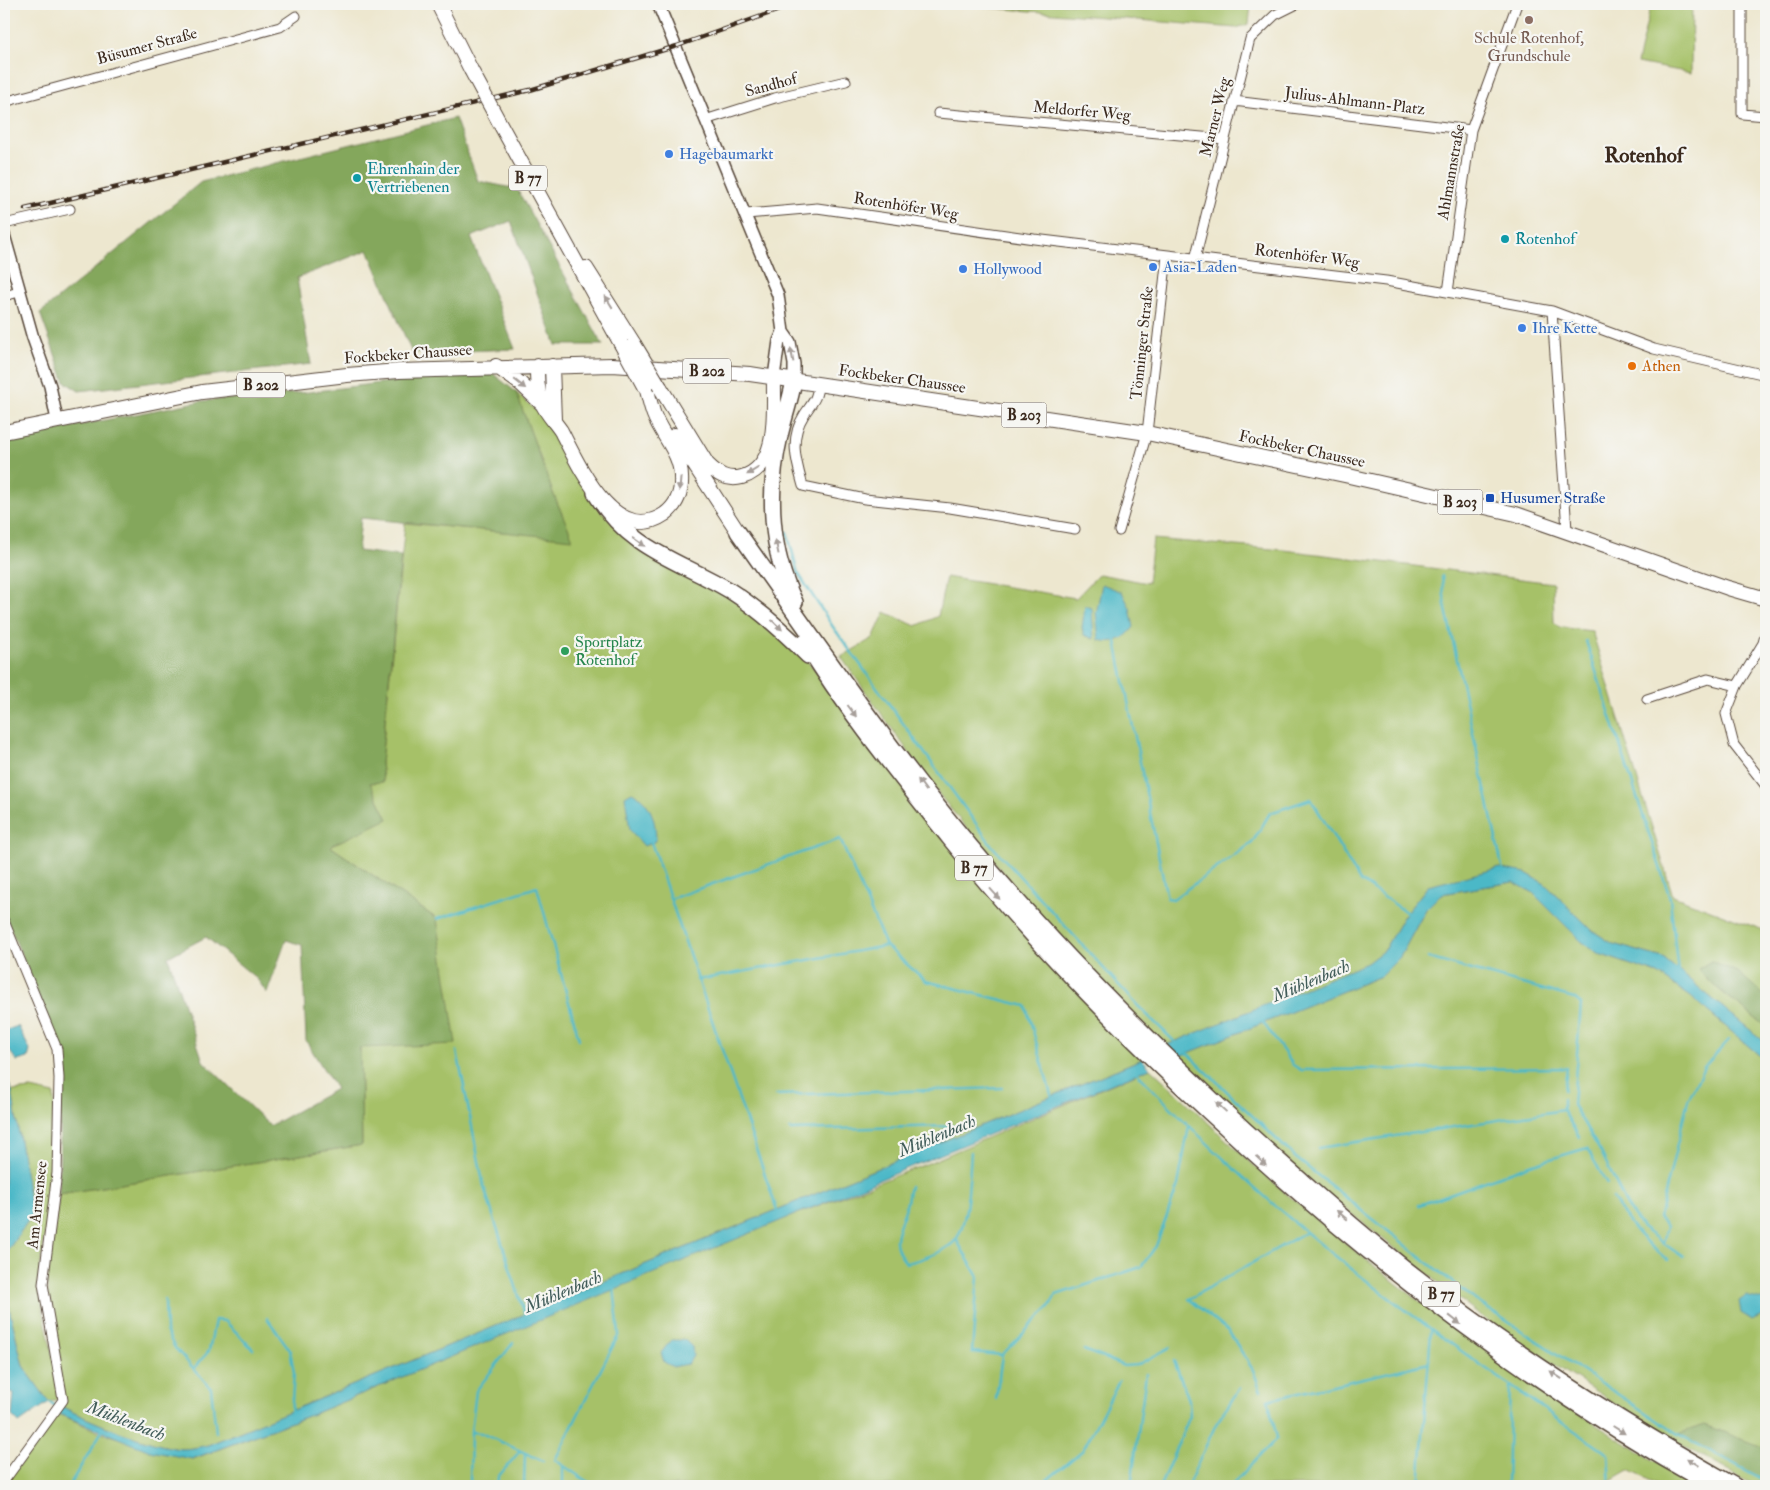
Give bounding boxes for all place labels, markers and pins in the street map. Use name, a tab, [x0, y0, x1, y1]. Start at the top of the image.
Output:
marker: Schule Rotenhof, Grundschule	[1523, 14, 1535, 26]
place label: Schule Rotenhof, Grundschule	[1474, 28, 1584, 66]
place label: Hagebaumarkt	[679, 144, 774, 164]
marker: Hagebaumarkt	[663, 148, 675, 160]
place label: Ehrenhain der Vertriebenen	[367, 159, 459, 197]
marker: Ehrenhain der Vertriebenen	[351, 172, 363, 184]
place label: Rotenhof	[1515, 229, 1578, 249]
marker: Rotenhof	[1499, 233, 1511, 245]
place label: Asia-Laden	[1162, 257, 1237, 277]
place label: Hollywood	[973, 259, 1042, 279]
marker: Asia-Laden	[1147, 261, 1159, 273]
marker: Hollywood	[957, 263, 969, 275]
place label: Ihre Kette	[1532, 318, 1598, 338]
marker: Ihre Kette	[1516, 322, 1528, 334]
place label: Athen	[1641, 356, 1681, 376]
marker: Athen	[1626, 360, 1638, 372]
place label: Husumer Straße	[1500, 488, 1606, 508]
marker: Husumer Straße	[1484, 492, 1496, 504]
place label: Sportplatz Rotenhof	[575, 632, 643, 670]
marker: Sportplatz Rotenhof	[559, 645, 571, 657]

